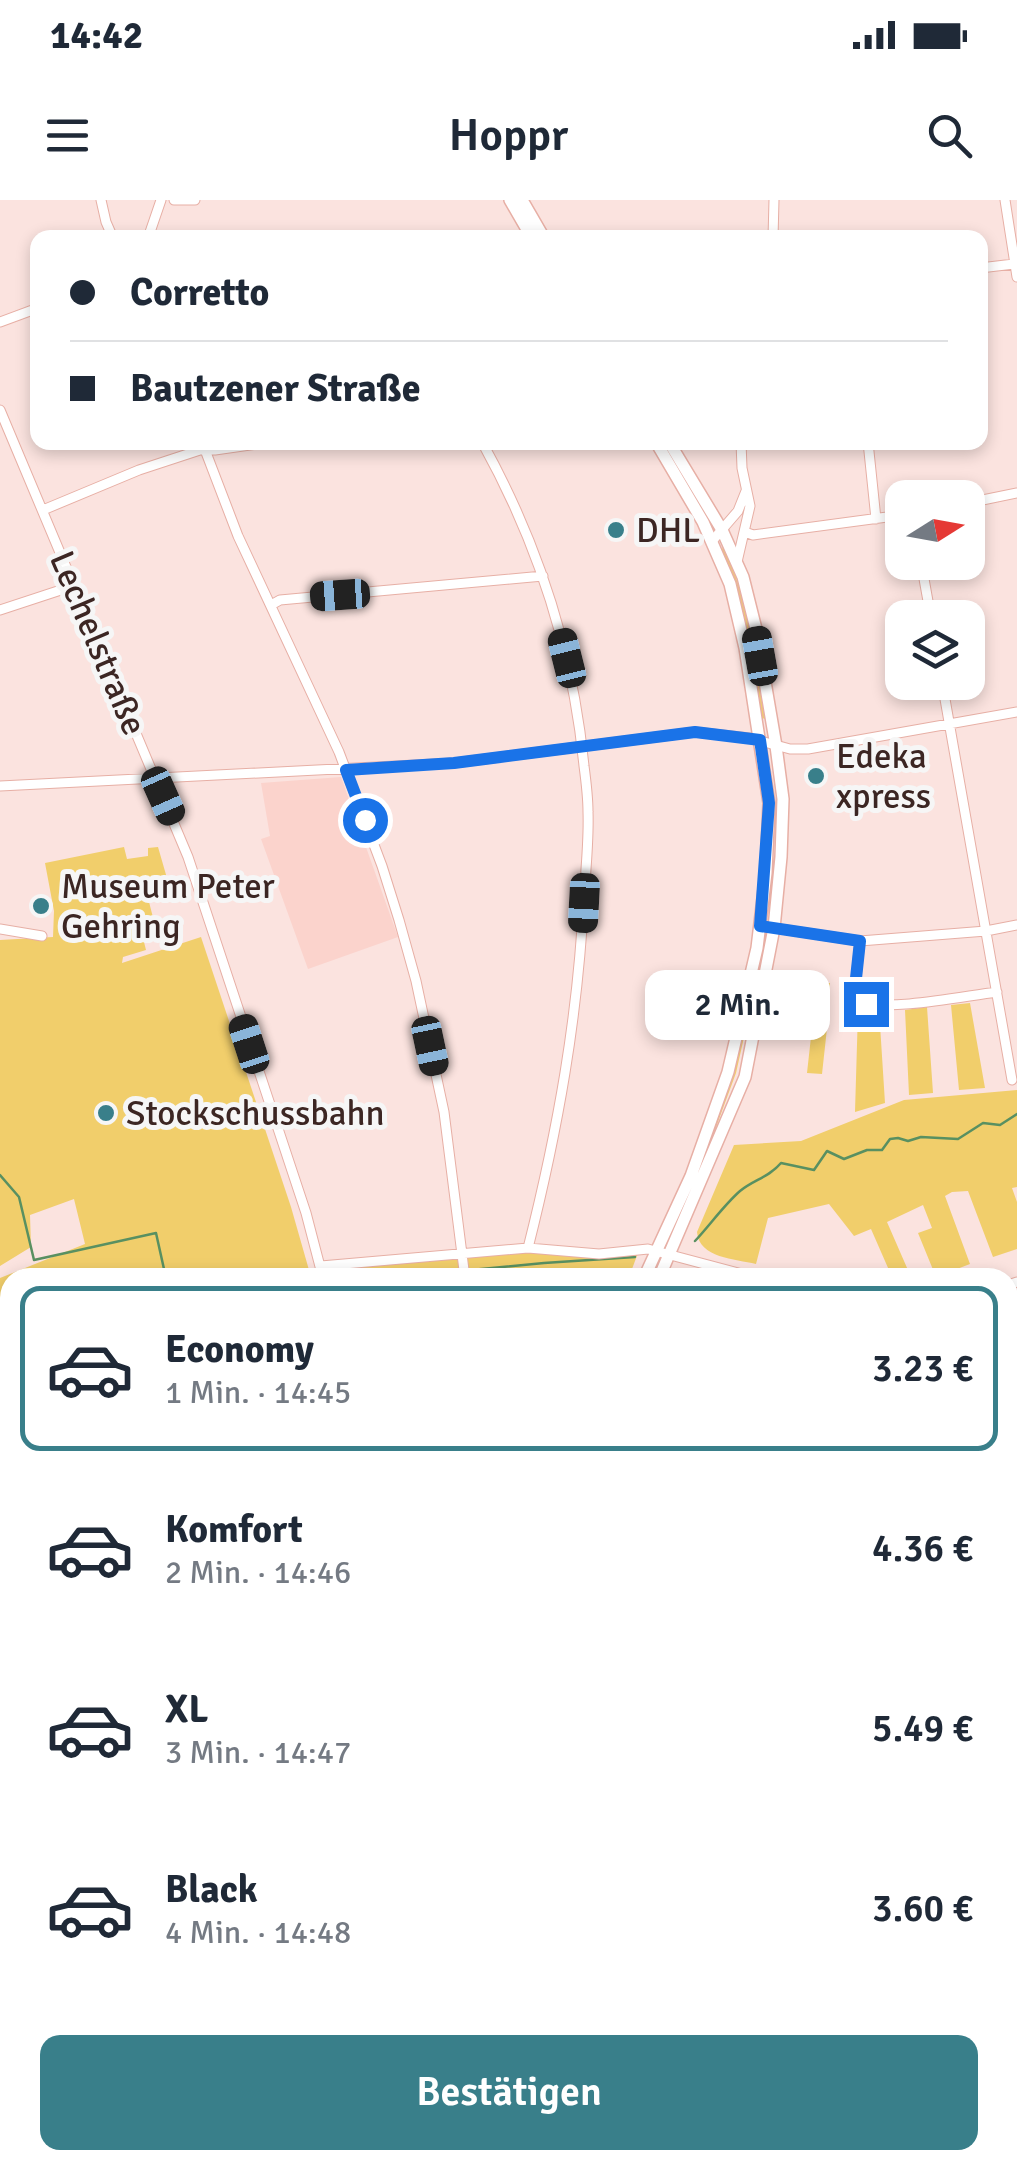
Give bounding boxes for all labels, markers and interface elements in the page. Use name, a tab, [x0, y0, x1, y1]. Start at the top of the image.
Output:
text: 14:42	[50, 12, 143, 59]
icon: menu	[40, 108, 95, 163]
text: Hoppr	[449, 108, 568, 163]
icon: search	[922, 108, 977, 163]
text: Corretto	[130, 269, 269, 316]
text: Bautzener Straße	[130, 365, 421, 412]
north arrow	[885, 480, 985, 580]
map controls	[885, 480, 985, 700]
place label: DHL	[636, 509, 700, 552]
marker: DHL	[605, 519, 627, 541]
street label: Lechelstraße	[40, 545, 156, 741]
car	[309, 578, 371, 612]
button: layers	[885, 600, 985, 700]
car	[740, 624, 780, 688]
car	[545, 625, 589, 691]
place label: Edeka xpress	[836, 735, 931, 818]
car	[137, 762, 189, 830]
marker: Edeka xpress	[805, 765, 827, 787]
route start	[343, 798, 388, 843]
place label: Museum Peter Gehring	[61, 865, 275, 948]
car	[567, 872, 601, 934]
marker: Museum Peter Gehring	[30, 895, 52, 917]
callout: 2 Min.	[646, 969, 831, 1039]
route end	[844, 982, 889, 1027]
text: 2 Min.	[694, 985, 781, 1024]
car	[225, 1011, 273, 1077]
car	[409, 1014, 451, 1078]
place label: Stockschussbahn	[126, 1092, 385, 1135]
marker: Stockschussbahn	[95, 1102, 117, 1124]
icon: car	[45, 1324, 135, 1414]
text: Economy	[165, 1326, 314, 1373]
text: 3.23 €	[872, 1345, 973, 1392]
text: 1 Min. · 14:45	[165, 1373, 351, 1412]
icon: car	[45, 1504, 135, 1594]
text: Komfort	[165, 1506, 303, 1553]
text: 4.36 €	[872, 1525, 973, 1572]
text: 2 Min. · 14:46	[165, 1553, 351, 1592]
icon: car	[45, 1684, 135, 1774]
text: XL	[165, 1686, 208, 1733]
text: 5.49 €	[872, 1705, 973, 1752]
text: 3 Min. · 14:47	[165, 1733, 351, 1772]
icon: car	[45, 1864, 135, 1954]
text: Black	[165, 1866, 258, 1913]
text: 3.60 €	[872, 1885, 973, 1932]
text: 4 Min. · 14:48	[165, 1913, 351, 1952]
button: Bestätigen	[40, 2035, 978, 2150]

